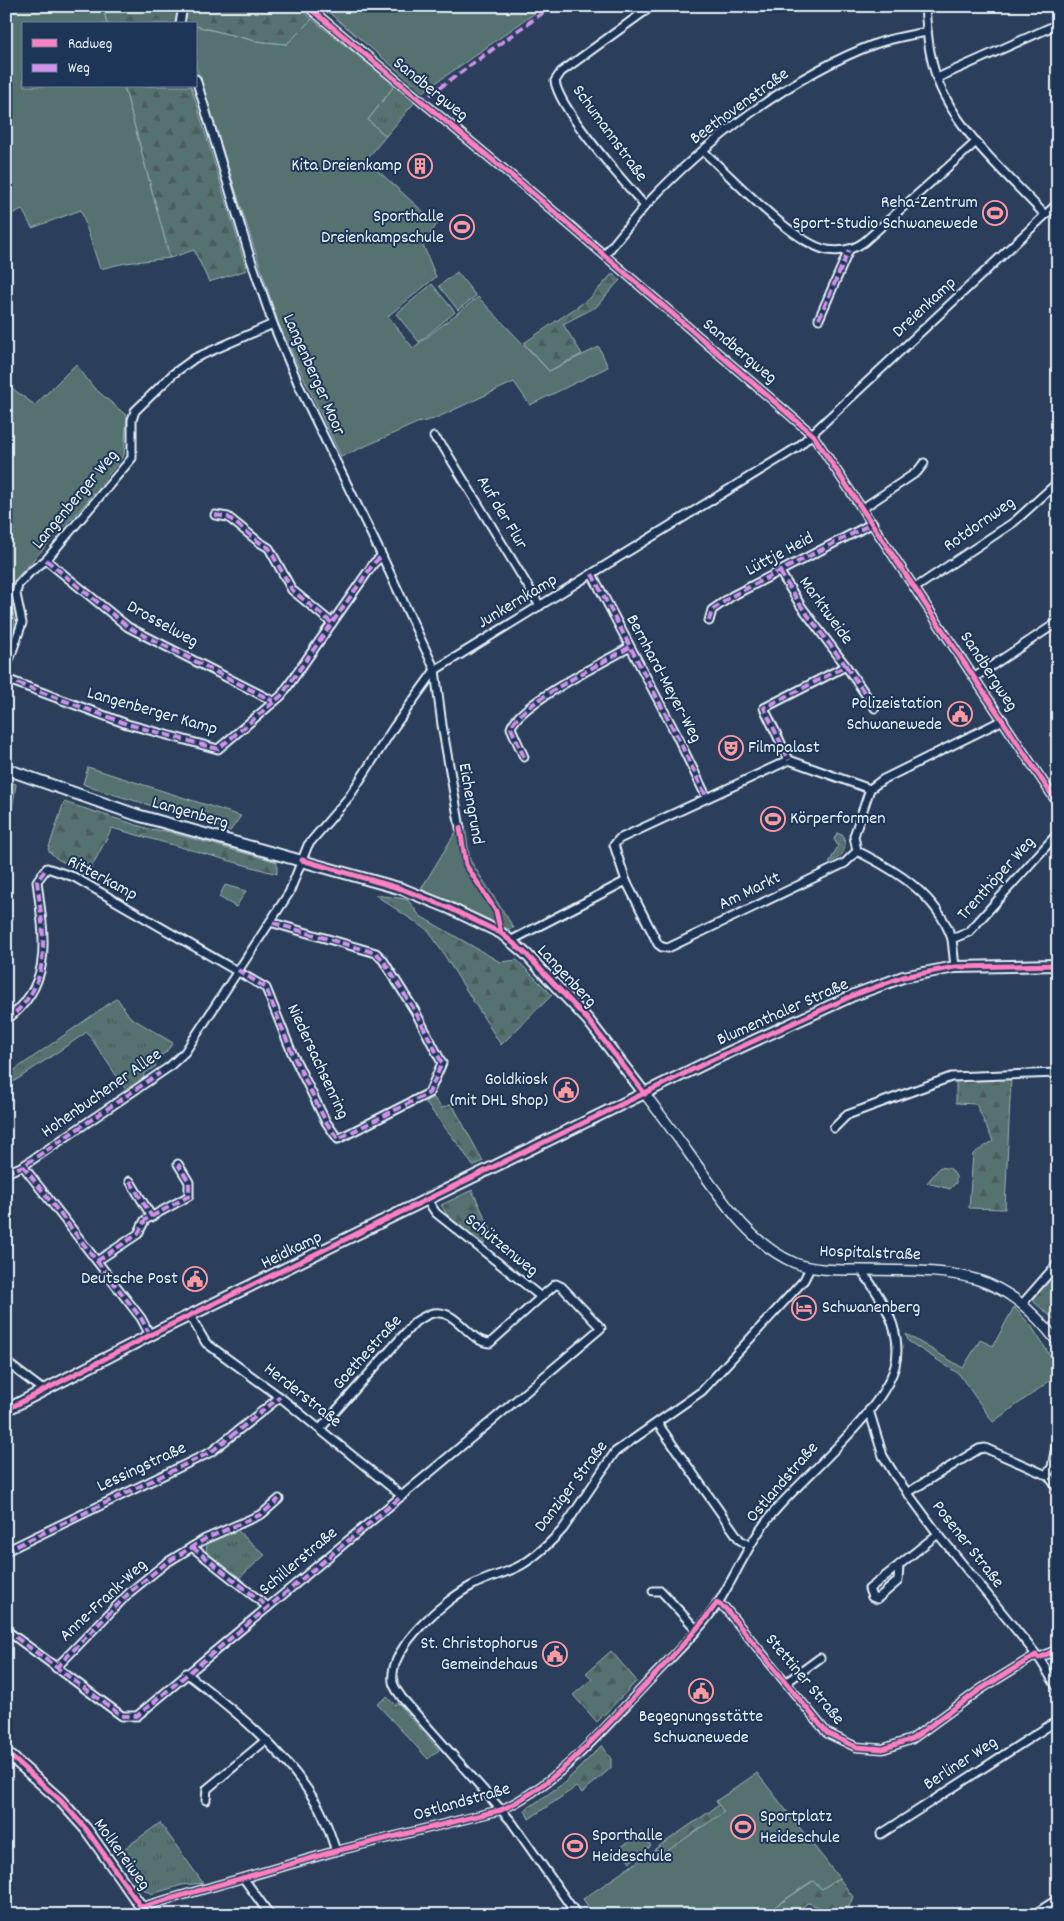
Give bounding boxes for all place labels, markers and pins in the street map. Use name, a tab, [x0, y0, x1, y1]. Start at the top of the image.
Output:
building icon: Kita Dreienkamp	[407, 153, 433, 179]
place label: Kita Dreienkamp	[291, 154, 402, 179]
place label: Reha-Zentrum Sport-Studio Schwanewede	[793, 191, 978, 237]
sports icon: Reha-Zentrum Sport-Studio Schwanewede	[982, 200, 1008, 226]
place label: Sporthalle Dreienkampschule	[321, 205, 444, 251]
sports icon: Sporthalle Dreienkampschule	[449, 214, 475, 240]
place label: Polizeistation Schwanewede	[846, 692, 942, 738]
public building icon: Polizeistation Schwanewede	[947, 701, 973, 727]
theatre icon: Filmpalast	[718, 735, 744, 761]
place label: Filmpalast	[748, 736, 820, 761]
sports icon: Körperformen	[760, 806, 786, 832]
place label: Körperformen	[790, 807, 886, 832]
place label: Goldkiosk (mit DHL Shop)	[450, 1068, 548, 1114]
public building icon: Goldkiosk (mit DHL Shop)	[553, 1077, 579, 1103]
public building icon: Deutsche Post	[182, 1266, 208, 1292]
place label: Deutsche Post	[81, 1267, 178, 1292]
hotel icon: Schwanenberg	[791, 1295, 817, 1321]
place label: Schwanenberg	[822, 1296, 920, 1321]
place label: St. Christophorus Gemeindehaus	[420, 1632, 538, 1678]
public building icon: St. Christophorus Gemeindehaus	[542, 1641, 568, 1667]
public building icon: Begegnungsstätte Schwanewede	[688, 1678, 714, 1704]
place label: Begegnungsstätte Schwanewede	[639, 1705, 763, 1751]
place label: Sportplatz Heideschule	[760, 1805, 840, 1851]
sports icon: Sportplatz Heideschule	[730, 1814, 756, 1840]
place label: Sporthalle Heideschule	[592, 1824, 672, 1870]
sports icon: Sporthalle Heideschule	[562, 1833, 588, 1859]

